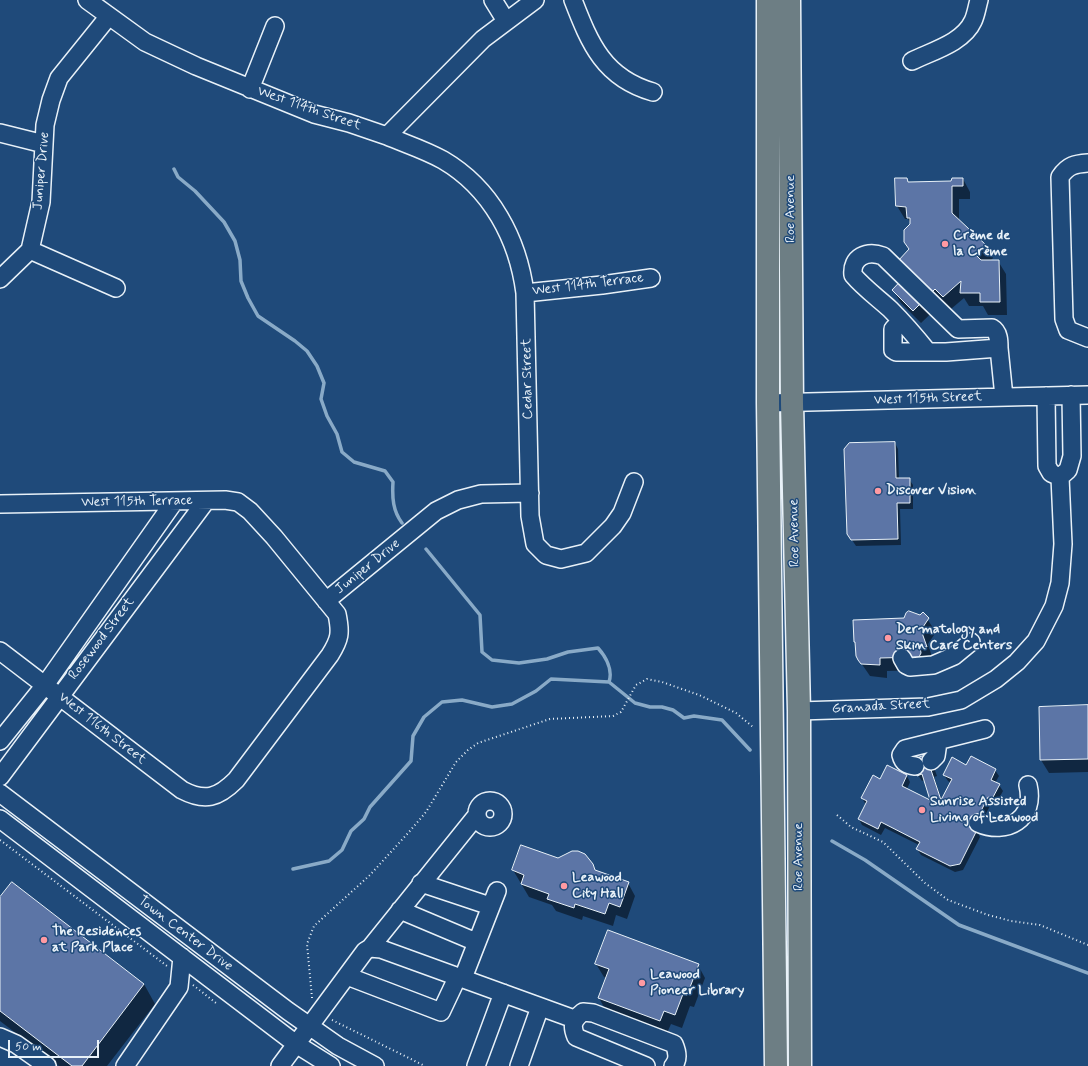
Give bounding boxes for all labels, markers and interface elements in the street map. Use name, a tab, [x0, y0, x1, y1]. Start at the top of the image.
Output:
street label: West 114th Street	[255, 83, 363, 135]
street label: Juniper Drive	[30, 131, 54, 211]
street label: Roe Avenue	[783, 175, 799, 243]
place label: Crème de la Crème	[953, 228, 1010, 260]
marker: Crème de la Crème	[940, 239, 950, 249]
street label: West 114th Terrace	[531, 270, 645, 300]
street label: Cedar Street	[519, 338, 537, 420]
street label: West 115th Street	[874, 389, 982, 409]
place label: Discover Vision	[886, 483, 976, 499]
marker: Discover Vision	[873, 486, 883, 496]
street label: West 115th Terrace	[81, 493, 193, 511]
street label: Roe Avenue	[786, 499, 804, 567]
street label: Juniper Drive	[332, 536, 404, 598]
street label: Rosewood Street	[65, 594, 139, 684]
place label: Dermatology and Skin Care Centers	[896, 622, 1012, 654]
marker: Dermatology and Skin Care Centers	[883, 633, 893, 643]
street label: West 116th Street	[55, 689, 149, 769]
street label: Granada Street	[831, 696, 931, 718]
place label: Sunrise Assisted Living of Leawood	[930, 794, 1038, 826]
marker: Sunrise Assisted Living of Leawood	[917, 805, 927, 815]
street label: Roe Avenue	[791, 823, 807, 891]
place label: Leawood City Hall	[572, 870, 623, 902]
marker: Leawood City Hall	[559, 881, 569, 891]
street label: Town Center Drive	[134, 893, 236, 975]
place label: The Residences at Park Place	[52, 924, 141, 956]
marker: The Residences at Park Place	[39, 935, 49, 945]
place label: Leawood Pioneer Library	[650, 967, 744, 1000]
marker: Leawood Pioneer Library	[637, 978, 647, 988]
scale bar	[10, 1032, 101, 1058]
text: 50 m	[15, 1039, 42, 1055]

